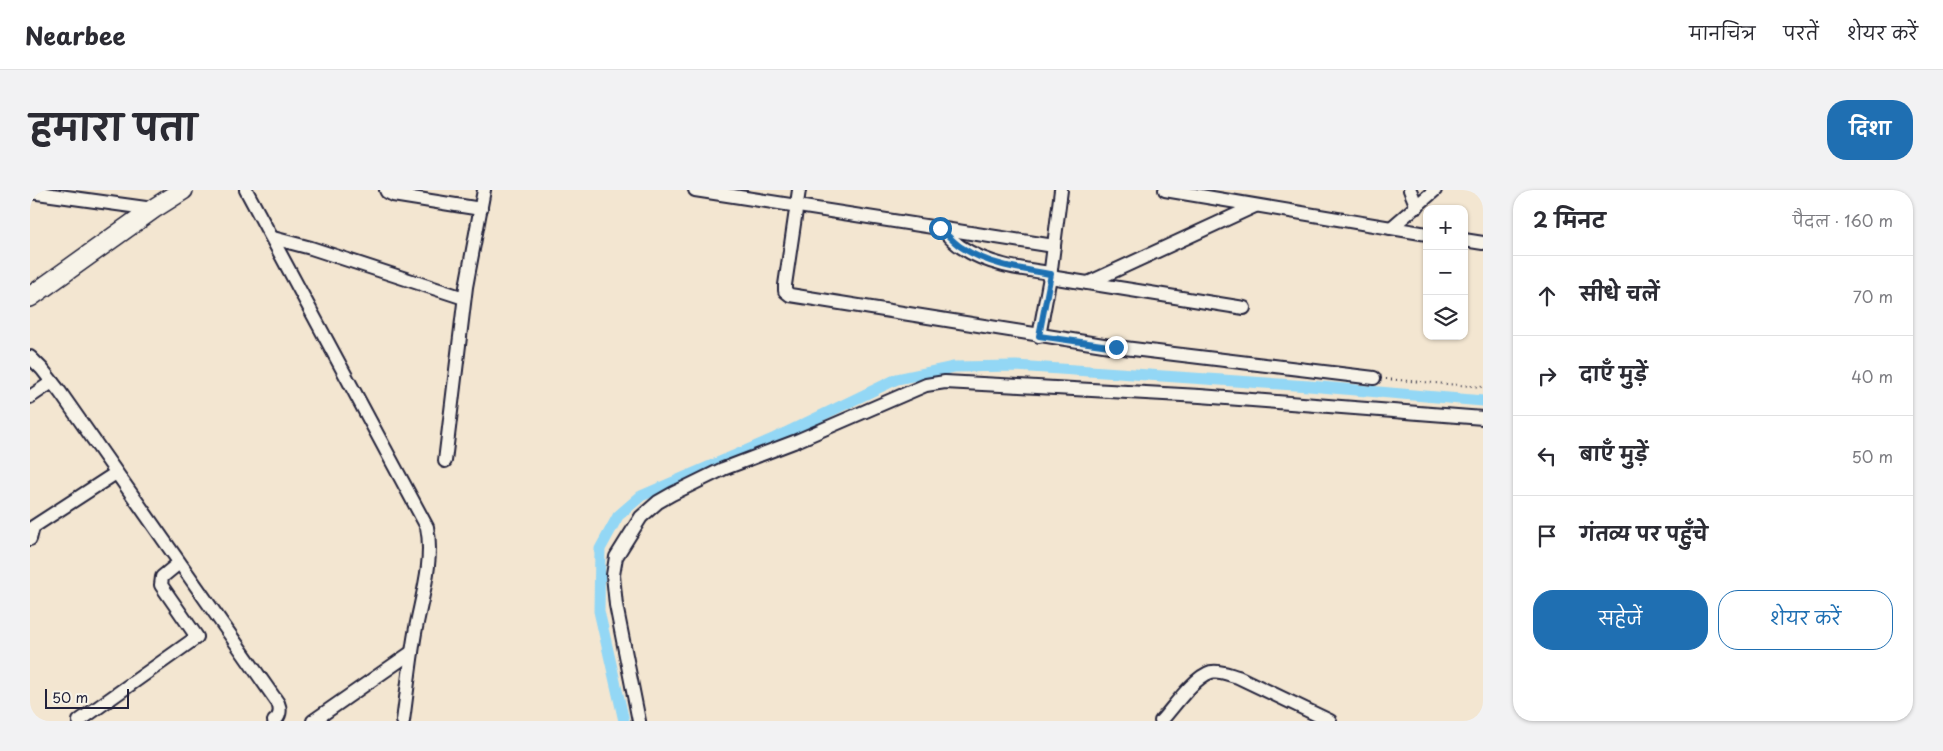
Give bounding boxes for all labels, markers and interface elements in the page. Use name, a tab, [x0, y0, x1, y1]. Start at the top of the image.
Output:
text: Nearbee	[25, 17, 126, 53]
text: मानचित्र	[1689, 19, 1755, 46]
text: परतें	[1783, 19, 1819, 46]
text: शेयर करें	[1847, 19, 1918, 46]
text: हमारा पता	[30, 99, 197, 152]
button: दिशा	[1827, 100, 1913, 160]
text: 2 मिनट	[1533, 203, 1605, 235]
map controls	[1423, 205, 1468, 340]
button: +	[1423, 205, 1468, 250]
text: पैदल · 160 m	[1793, 208, 1893, 232]
route start	[929, 217, 952, 240]
button: −	[1423, 250, 1468, 295]
text: सीधे चलें	[1580, 279, 1659, 307]
icon: ahead	[1533, 282, 1561, 310]
text: 70 m	[1853, 284, 1893, 308]
button: layers	[1423, 295, 1468, 340]
route end	[1105, 336, 1128, 359]
text: दाएँ मुड़ें	[1580, 359, 1647, 387]
icon: right	[1533, 362, 1561, 390]
text: 40 m	[1851, 364, 1893, 388]
text: बाएँ मुड़ें	[1580, 439, 1648, 467]
icon: left	[1533, 442, 1561, 470]
text: 50 m	[1852, 444, 1893, 468]
text: गंतव्य पर पहुँचे	[1580, 519, 1708, 547]
icon: arrive	[1533, 522, 1561, 550]
button: सहेजें	[1533, 590, 1708, 650]
button: शेयर करें	[1718, 590, 1893, 650]
scale bar	[45, 686, 129, 709]
text: 50 m	[52, 687, 88, 708]

